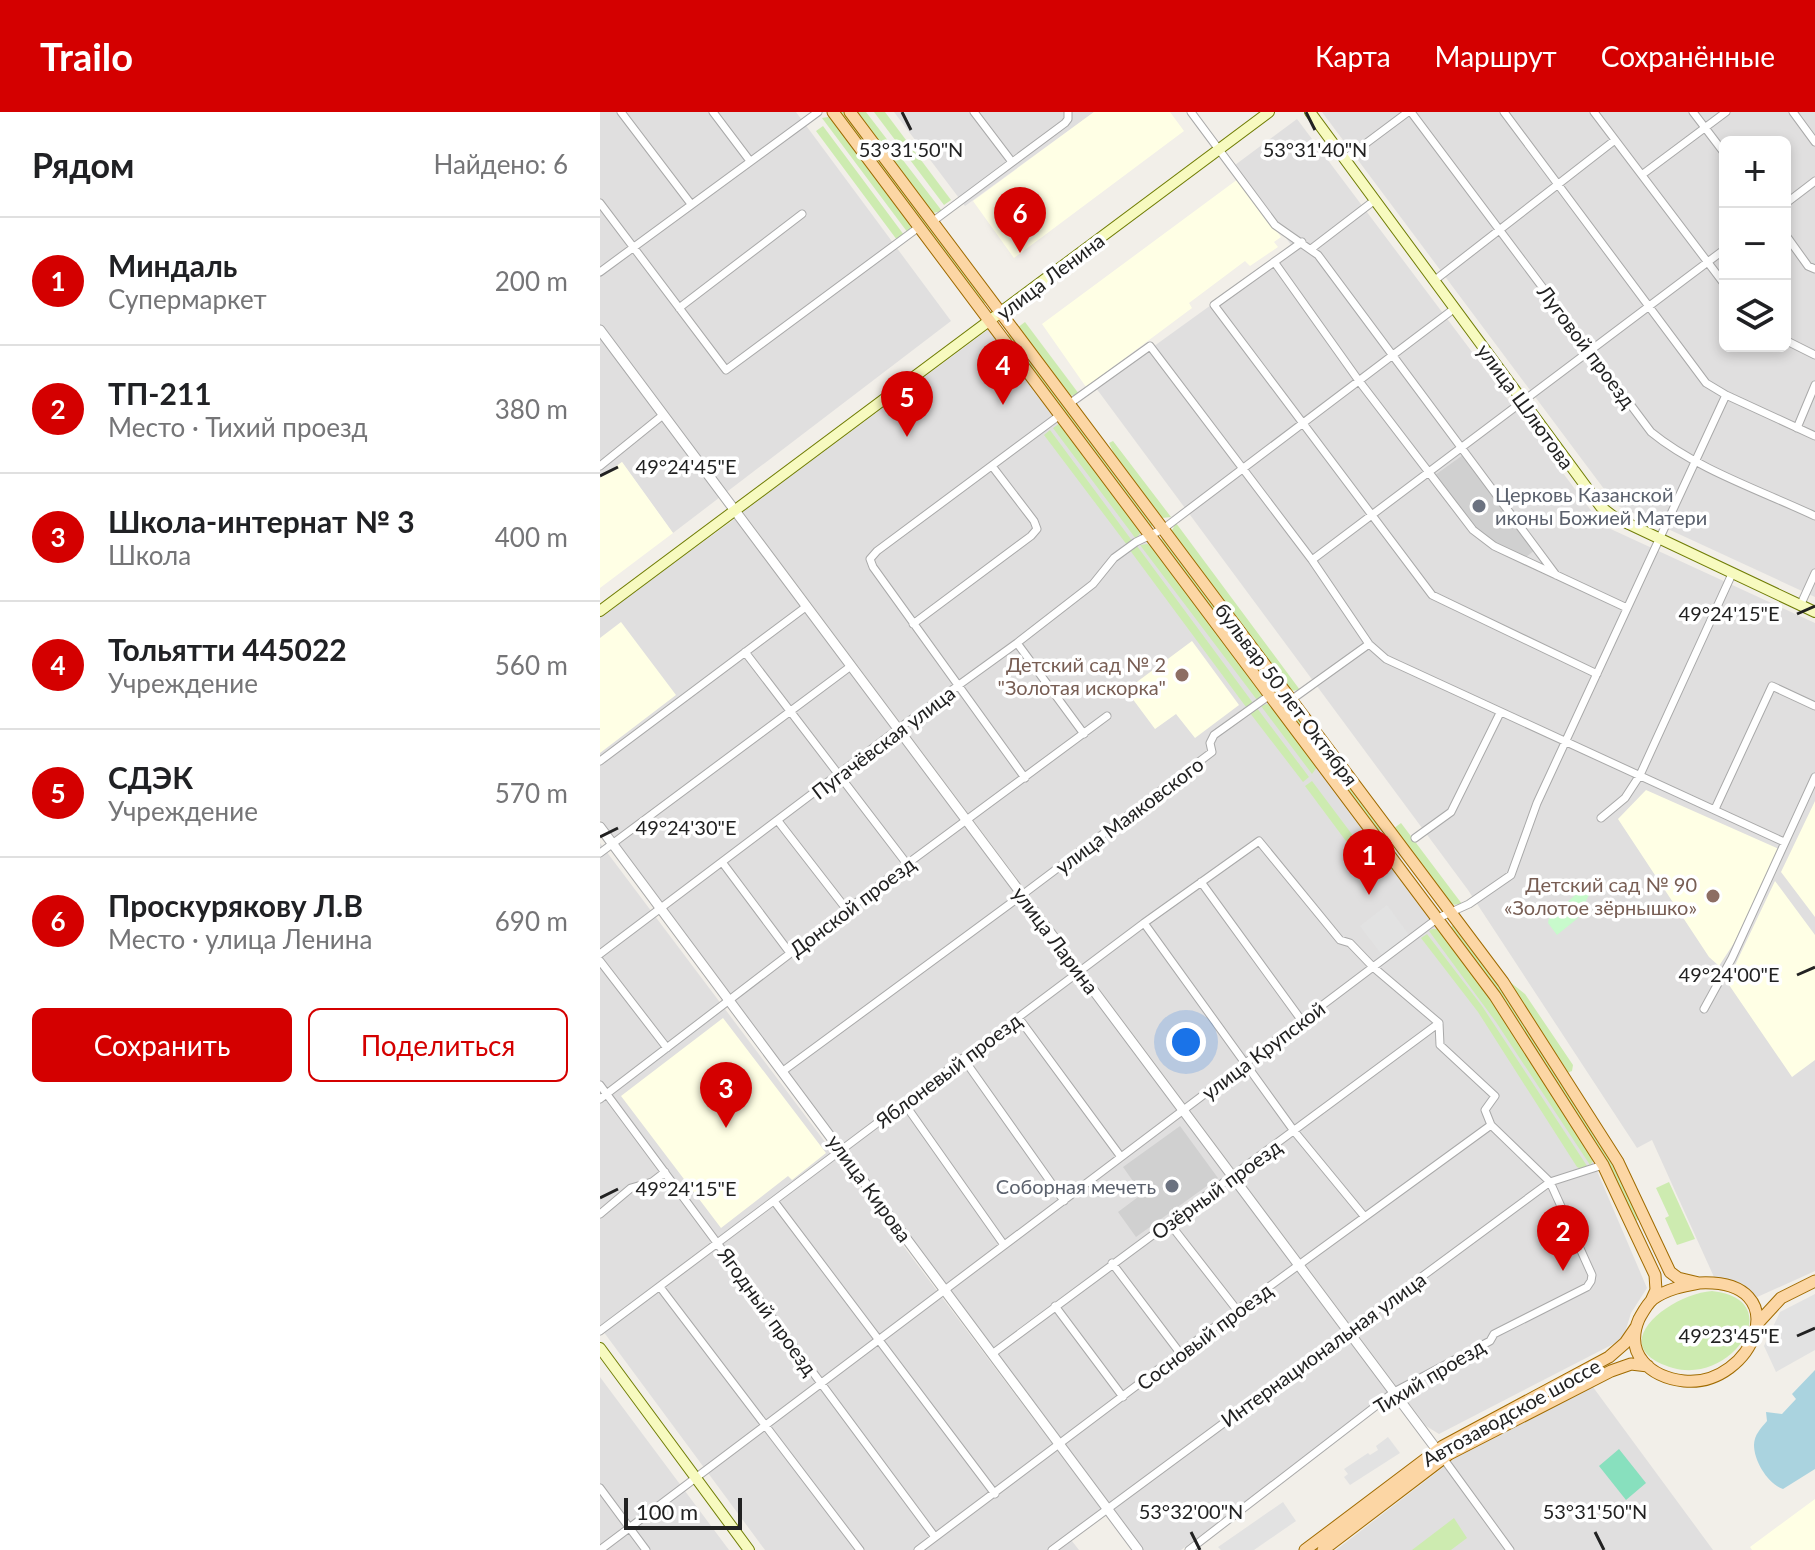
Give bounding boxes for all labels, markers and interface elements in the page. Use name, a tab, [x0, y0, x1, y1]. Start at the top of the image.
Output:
text: Trailo	[40, 33, 133, 79]
text: Карта	[1315, 39, 1391, 73]
text: Маршрут	[1435, 39, 1557, 73]
text: Сохранённые	[1601, 39, 1775, 73]
map controls	[1719, 136, 1791, 352]
button: +	[1719, 136, 1791, 208]
text: 53°31'50"N	[859, 137, 963, 161]
text: 53°31'40"N	[1263, 137, 1367, 161]
text: Рядом	[32, 144, 134, 185]
text: Найдено: 6	[433, 148, 568, 180]
pin: 6	[994, 187, 1046, 253]
button: −	[1719, 208, 1791, 280]
street label: улица Ленина	[991, 228, 1109, 324]
text: Миндаль	[108, 247, 237, 283]
text: 1	[50, 265, 66, 297]
text: 200 m	[495, 265, 568, 297]
street label: Луговой проезд	[1533, 279, 1641, 412]
button: layers	[1719, 280, 1791, 352]
text: Супермаркет	[108, 283, 267, 315]
pin: 4	[977, 339, 1029, 405]
street label: улица Шлютова	[1473, 339, 1579, 473]
pin: 5	[881, 371, 933, 437]
text: ТП-211	[108, 375, 212, 411]
text: 2	[50, 393, 66, 425]
text: 380 m	[495, 393, 568, 425]
text: Место · Тихий проезд	[108, 411, 368, 443]
text: 49°24'45"E	[636, 454, 736, 478]
place label: Церковь Казанской иконы Божией Матери	[1495, 482, 1707, 529]
marker: Церковь Казанской иконы Божией Матери	[1470, 497, 1488, 515]
text: Школа-интернат № 3	[108, 503, 415, 539]
text: 3	[50, 521, 66, 553]
text: 400 m	[495, 521, 568, 553]
text: Школа	[108, 539, 191, 571]
street label: бульвар 50 лет Октября	[1211, 598, 1363, 790]
text: 49°24'15"E	[1679, 601, 1779, 625]
text: Тольятти 445022	[108, 631, 347, 667]
text: 4	[50, 649, 66, 681]
text: 560 m	[495, 649, 568, 681]
place label: Детский сад № 2 "Золотая искорка"	[998, 652, 1166, 699]
marker: Детский сад № 2 "Золотая искорка"	[1173, 666, 1191, 684]
text: Учреждение	[108, 667, 258, 699]
street label: Пугачёвская улица	[807, 680, 959, 804]
street label: улица Маяковского	[1050, 752, 1208, 878]
text: СДЭК	[108, 759, 193, 795]
text: 5	[50, 777, 66, 809]
text: 570 m	[495, 777, 568, 809]
text: Учреждение	[108, 795, 258, 827]
text: 49°24'30"E	[636, 815, 736, 839]
pin: 1	[1343, 829, 1395, 895]
street label: Донской проезд	[785, 851, 919, 961]
place label: Детский сад № 90 «Золотое зёрнышко»	[1504, 872, 1697, 919]
street label: улица Ларина	[1008, 882, 1104, 998]
text: Проскурякову Л.В	[108, 887, 363, 923]
marker: Детский сад № 90 «Золотое зёрнышко»	[1704, 887, 1722, 905]
text: 6	[50, 905, 66, 937]
text: 690 m	[495, 905, 568, 937]
text: Место · улица Ленина	[108, 923, 372, 955]
text: 49°24'00"E	[1679, 962, 1779, 986]
street label: улица Крупской	[1197, 996, 1329, 1104]
street label: Яблоневый проезд	[870, 1007, 1025, 1133]
button: Сохранить	[32, 1008, 292, 1082]
button: Поделиться	[308, 1008, 568, 1082]
your location	[1166, 1022, 1206, 1062]
pin: 3	[700, 1062, 752, 1128]
street label: улица Кирова	[823, 1130, 917, 1246]
street label: Озёрный проезд	[1146, 1134, 1286, 1244]
place label: Cоборная мечеть	[996, 1174, 1156, 1198]
text: 49°24'15"E	[636, 1176, 736, 1200]
marker: Cоборная мечеть	[1163, 1177, 1181, 1195]
pin: 2	[1537, 1205, 1589, 1271]
street label: Ягодный проезд	[713, 1242, 822, 1380]
street label: Интернациональная улица	[1216, 1267, 1430, 1431]
street label: Сосновый проезд	[1132, 1277, 1276, 1395]
text: 49°23'45"E	[1679, 1323, 1779, 1347]
street label: Тихий проезд	[1369, 1334, 1489, 1418]
street label: Автозаводское шоссе	[1418, 1353, 1604, 1471]
scale bar	[624, 1494, 742, 1530]
text: 100 m	[636, 1498, 698, 1525]
text: 53°32'00"N	[1139, 1499, 1243, 1523]
text: 53°31'50"N	[1543, 1499, 1647, 1523]

